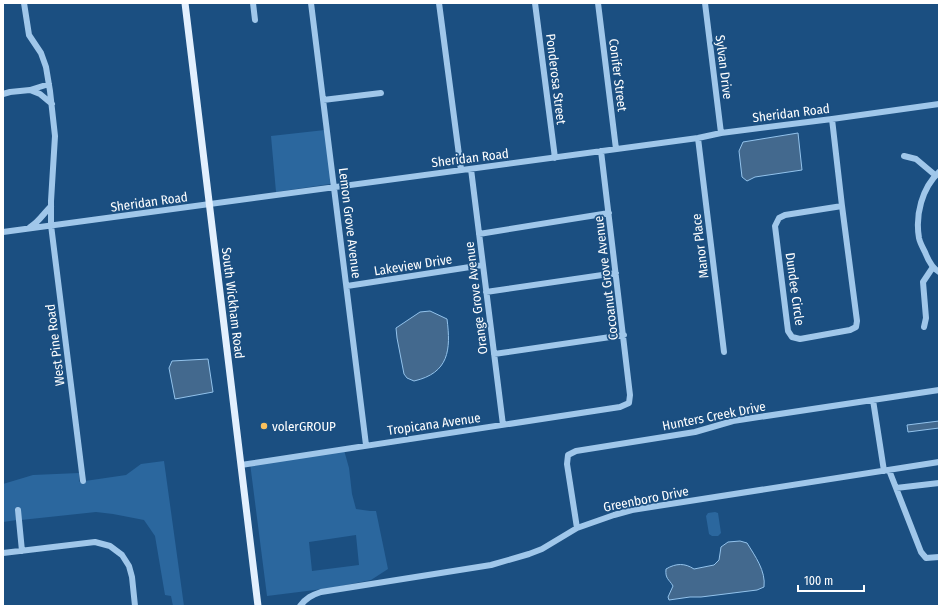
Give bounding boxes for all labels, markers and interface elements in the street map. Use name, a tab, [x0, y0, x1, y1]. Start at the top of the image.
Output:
street label: Ponderosa Street	[543, 33, 569, 126]
street label: Sylvan Drive	[713, 34, 735, 100]
street label: Conifer Street	[606, 38, 630, 113]
street label: Sheridan Road	[752, 101, 830, 125]
street label: Sheridan Road	[431, 146, 509, 170]
street label: Lemon Grove Avenue	[336, 167, 364, 279]
street label: Sheridan Road	[109, 189, 189, 215]
street label: Manor Place	[689, 213, 711, 279]
street label: Cocoanut Grove Avenue	[591, 215, 621, 341]
street label: Orange Grove Avenue	[462, 241, 490, 355]
street label: South Wickham Road	[219, 246, 247, 360]
street label: Lakeview Drive	[373, 251, 453, 279]
street label: Dundee Circle	[782, 252, 808, 326]
street label: West Pine Road	[43, 303, 67, 387]
street label: Hunters Creek Drive	[661, 399, 767, 433]
street label: Tropicana Avenue	[386, 410, 482, 438]
place label: volerGROUP	[272, 419, 336, 434]
marker: volerGROUP	[259, 421, 269, 431]
street label: Greenboro Drive	[602, 483, 690, 515]
scale bar	[798, 567, 864, 593]
text: 100 m	[804, 574, 833, 588]

